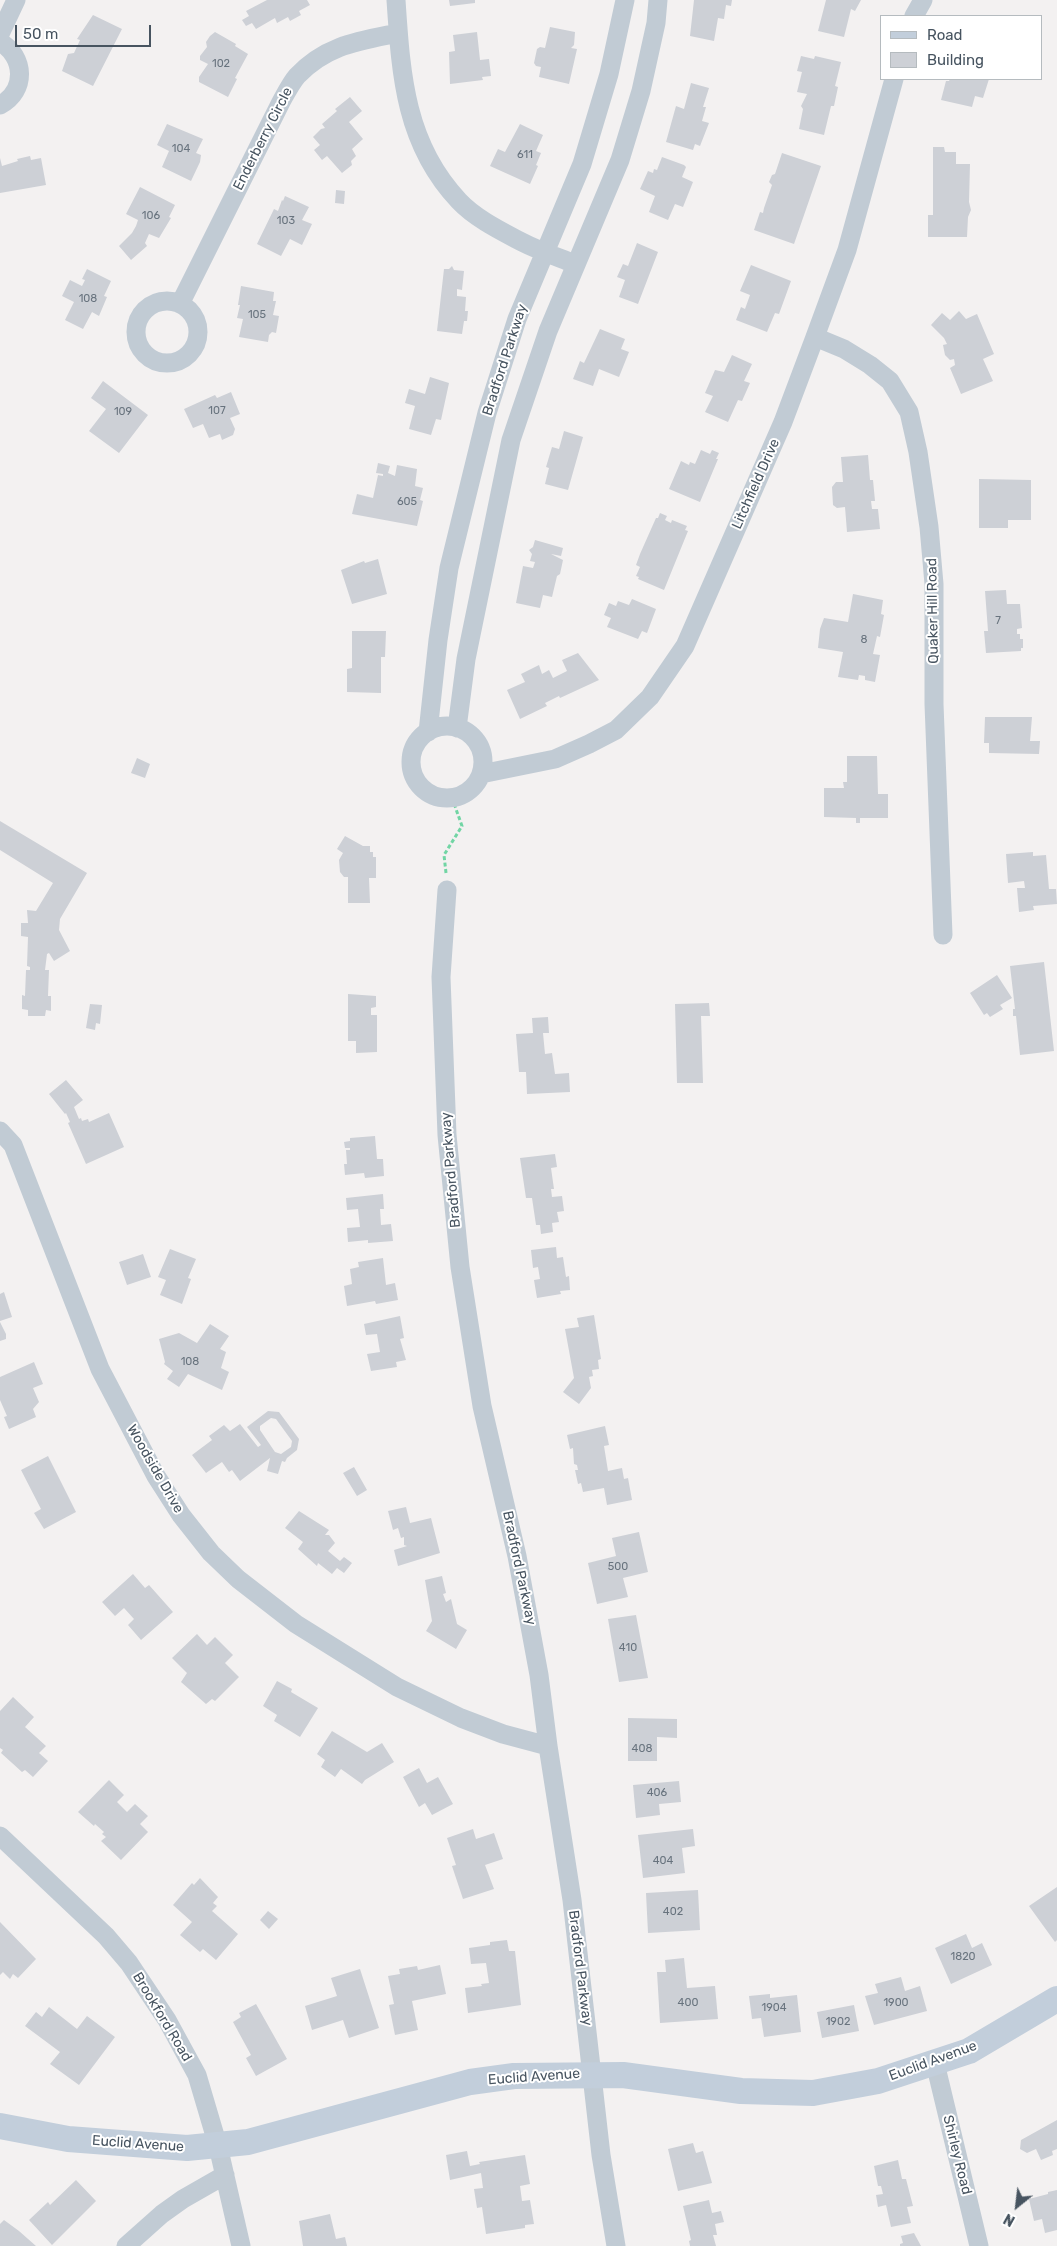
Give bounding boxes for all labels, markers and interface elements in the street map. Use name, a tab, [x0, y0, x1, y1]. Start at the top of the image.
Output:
scale bar	[18, 15, 154, 47]
legend	[880, 15, 1042, 80]
text: 50 m	[23, 25, 58, 43]
text: Road	[927, 26, 963, 44]
text: Building	[927, 51, 984, 69]
house number: 102	[212, 57, 230, 71]
street label: Enderberry Circle	[230, 85, 296, 193]
house number: 104	[172, 142, 190, 156]
house number: 611	[517, 148, 533, 162]
house number: 106	[142, 209, 160, 223]
house number: 103	[277, 214, 295, 228]
house number: 108	[79, 292, 97, 306]
street label: Bradford Parkway	[479, 302, 531, 418]
house number: 105	[248, 308, 266, 322]
house number: 107	[208, 404, 226, 418]
house number: 109	[114, 405, 132, 419]
street label: Litchfield Drive	[729, 436, 783, 532]
house number: 605	[397, 495, 417, 509]
street label: Quaker Hill Road	[924, 558, 942, 664]
house number: 7	[995, 614, 1001, 628]
house number: 8	[861, 633, 867, 647]
street label: Bradford Parkway	[438, 1111, 464, 1229]
house number: 108	[181, 1355, 199, 1369]
street label: Woodside Drive	[123, 1422, 187, 1516]
street label: Bradford Parkway	[499, 1509, 539, 1627]
house number: 500	[608, 1560, 628, 1574]
house number: 410	[619, 1641, 637, 1655]
house number: 408	[632, 1742, 652, 1756]
house number: 406	[647, 1786, 667, 1800]
house number: 404	[653, 1854, 673, 1868]
house number: 402	[663, 1905, 683, 1919]
street label: Bradford Parkway	[565, 1909, 595, 2027]
house number: 1820	[950, 1950, 976, 1964]
street label: Brookford Road	[129, 1969, 195, 2065]
house number: 400	[678, 1996, 698, 2010]
house number: 1900	[883, 1996, 909, 2010]
house number: 1904	[761, 2001, 787, 2015]
house number: 1902	[826, 2015, 850, 2029]
street label: Euclid Avenue	[887, 2037, 979, 2085]
street label: Euclid Avenue	[487, 2065, 581, 2089]
street label: Shirley Road	[939, 2114, 975, 2196]
street label: Euclid Avenue	[91, 2132, 185, 2156]
north arrow	[992, 2181, 1042, 2231]
text: N	[1001, 2210, 1018, 2229]

